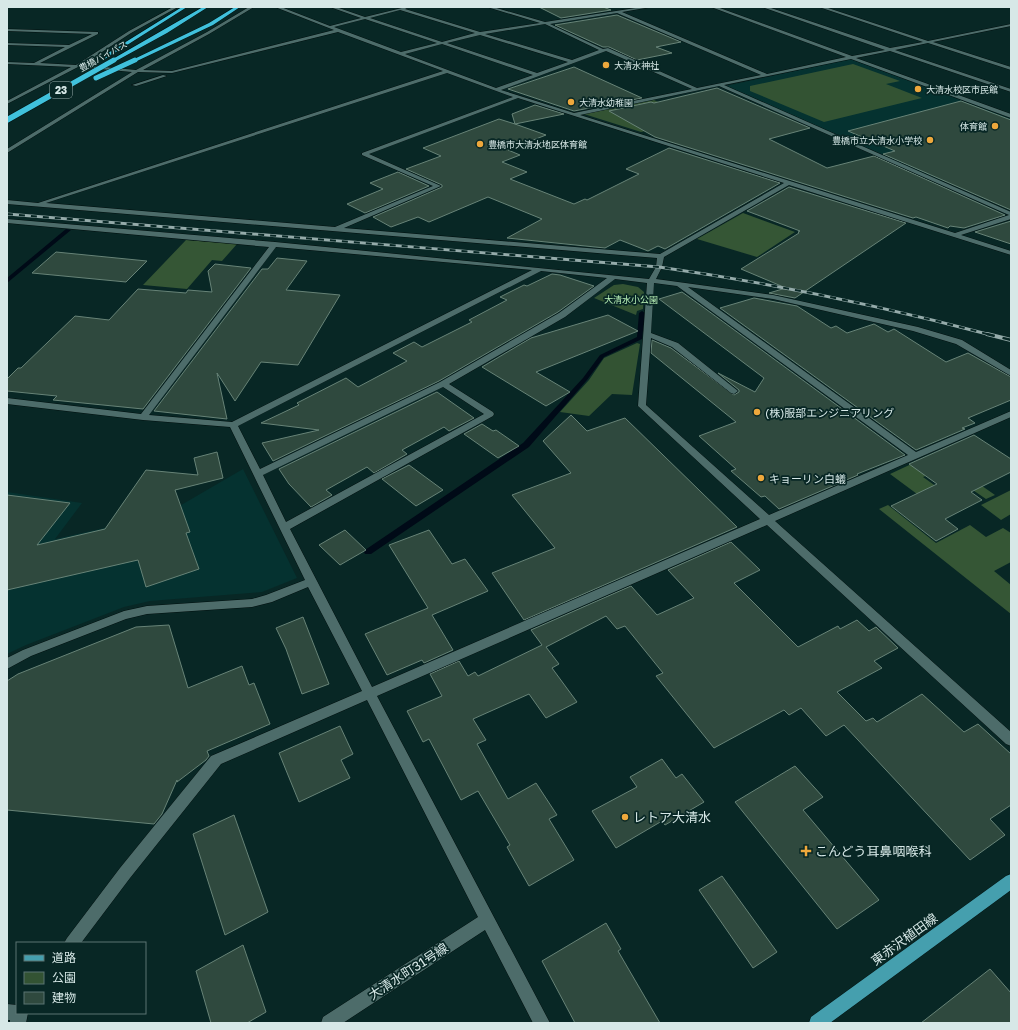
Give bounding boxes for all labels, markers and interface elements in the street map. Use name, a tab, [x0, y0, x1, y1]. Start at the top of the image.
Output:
street label: 豊橋バイパス	[77, 38, 129, 74]
marker: 大清水神社	[601, 60, 611, 70]
place label: 大清水神社	[614, 60, 659, 71]
road number: 23	[50, 82, 72, 98]
marker: 大清水校区市民館	[913, 84, 923, 94]
place label: 大清水校区市民館	[926, 84, 998, 95]
marker: 大清水幼稚園	[566, 97, 576, 107]
place label: 大清水幼稚園	[579, 97, 633, 108]
place label: 体育館	[960, 121, 987, 132]
marker: 体育館	[990, 121, 1000, 131]
place label: 豊橋市立大清水小学校	[832, 135, 922, 146]
marker: 豊橋市立大清水小学校	[925, 135, 935, 145]
marker: 豊橋市大清水地区体育館	[475, 139, 485, 149]
place label: 豊橋市大清水地区体育館	[488, 139, 587, 150]
park label: 大清水小公園	[604, 294, 658, 305]
place label: (株)服部エンジニアリング	[765, 406, 894, 419]
marker: (株)服部エンジニアリング	[752, 407, 762, 417]
place label: キョーリン白蟻	[769, 472, 846, 485]
marker: キョーリン白蟻	[756, 473, 766, 483]
place label: レトア大清水	[633, 809, 711, 825]
marker: レトア大清水	[620, 812, 630, 822]
place label: こんどう耳鼻咽喉科	[815, 843, 932, 859]
marker: こんどう耳鼻咽喉科	[800, 845, 812, 857]
street label: 東赤沢植田線	[868, 910, 940, 968]
street label: 大清水町31号線	[365, 939, 451, 1003]
legend	[16, 942, 146, 1014]
text: 道路	[52, 950, 76, 965]
text: 公園	[52, 970, 76, 985]
text: 建物	[52, 990, 76, 1005]

